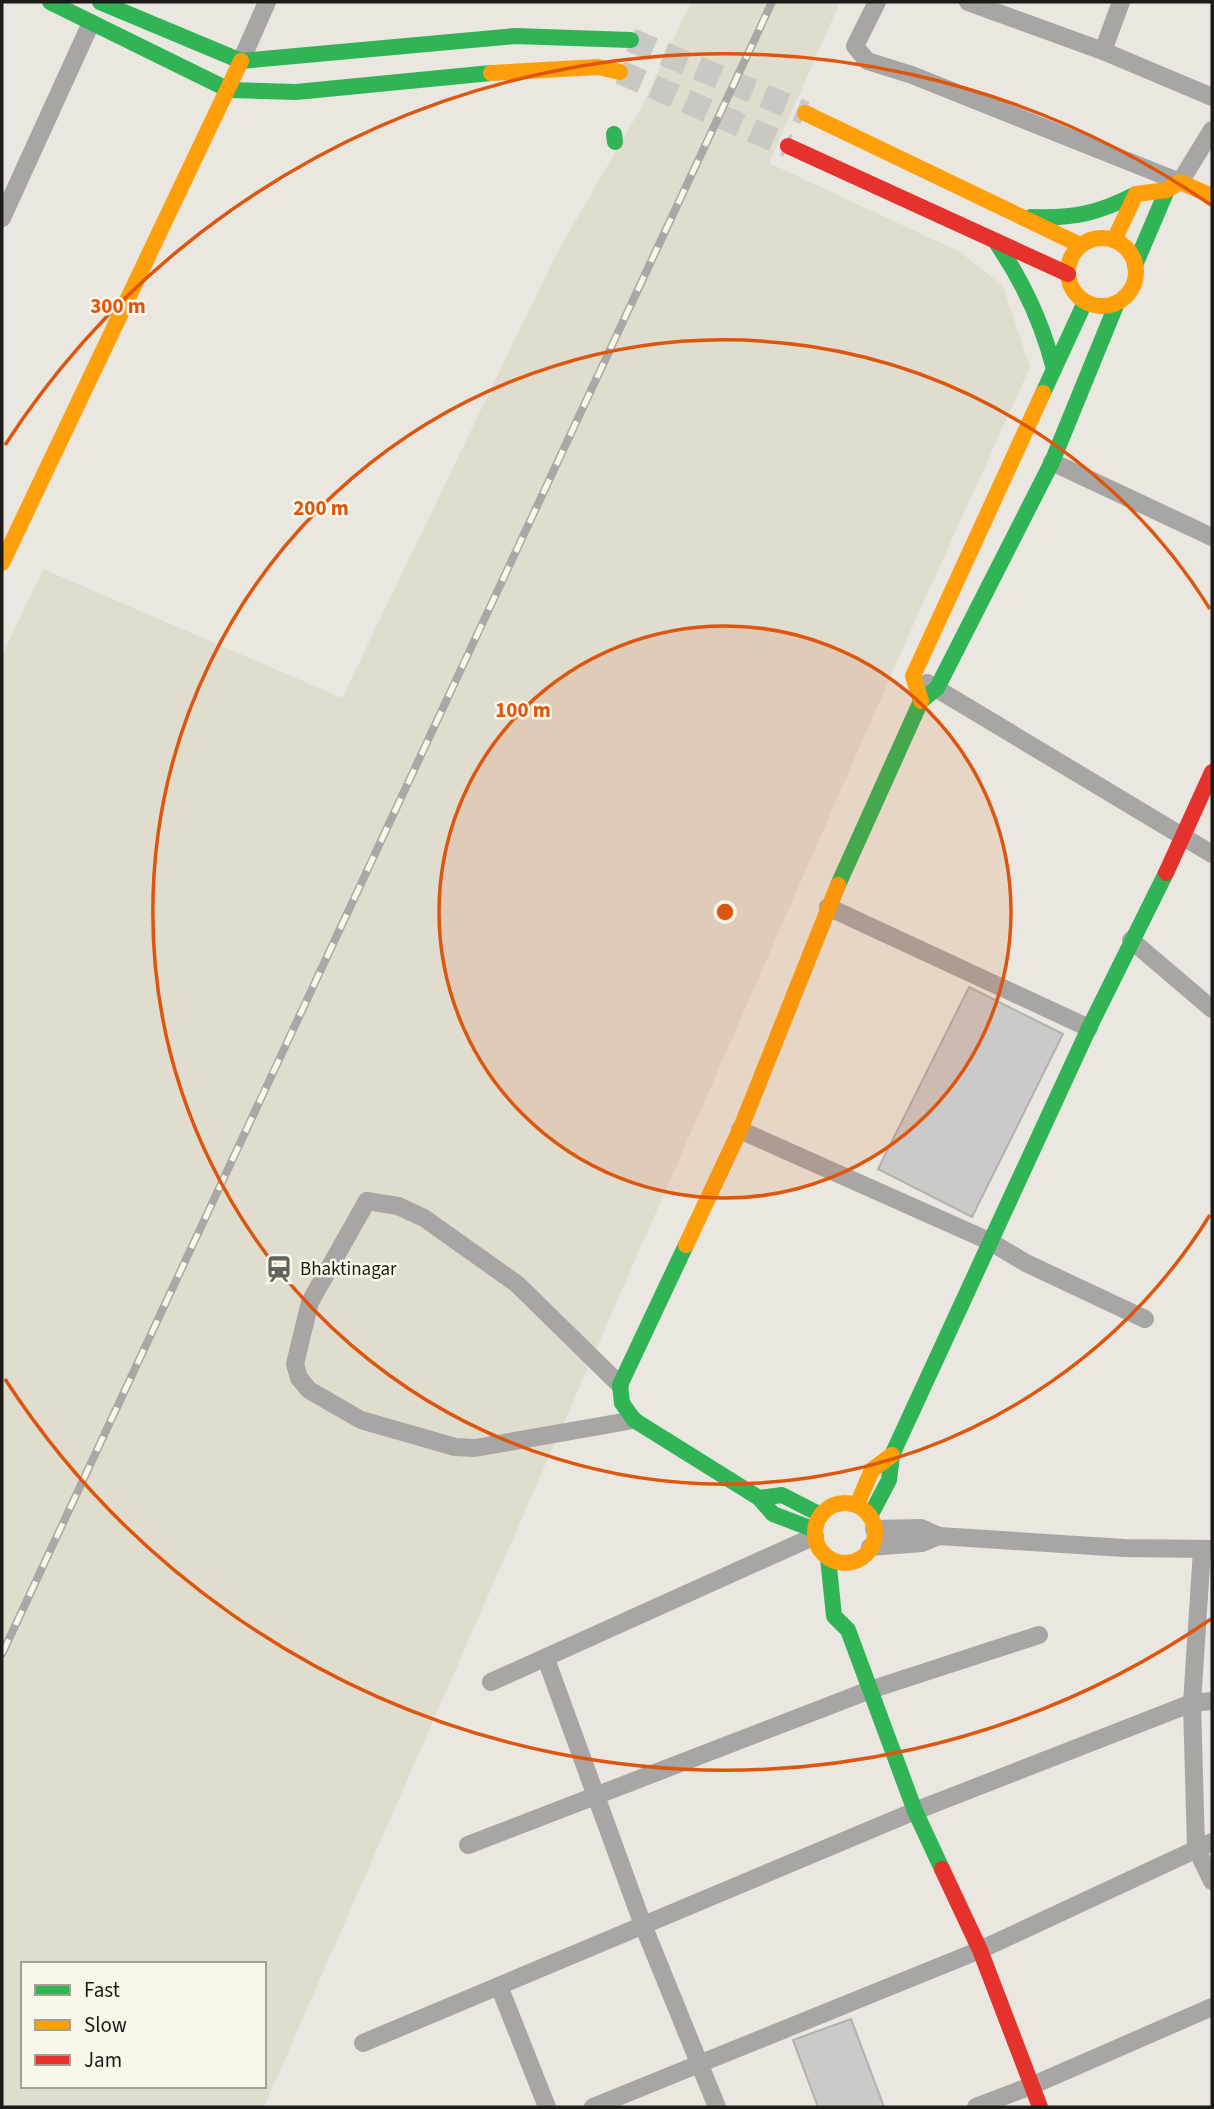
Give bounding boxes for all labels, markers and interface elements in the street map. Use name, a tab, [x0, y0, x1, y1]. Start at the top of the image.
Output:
text: 300 m	[90, 291, 146, 321]
text: 200 m	[293, 493, 349, 523]
text: 100 m	[495, 695, 551, 725]
centre of rings	[713, 900, 737, 924]
station icon: Bhaktinagar	[264, 1254, 294, 1284]
place label: Bhaktinagar	[300, 1256, 397, 1283]
legend	[21, 1962, 266, 2088]
text: Fast	[84, 1975, 120, 2005]
text: Slow	[84, 2010, 127, 2040]
text: Jam	[84, 2045, 122, 2075]

